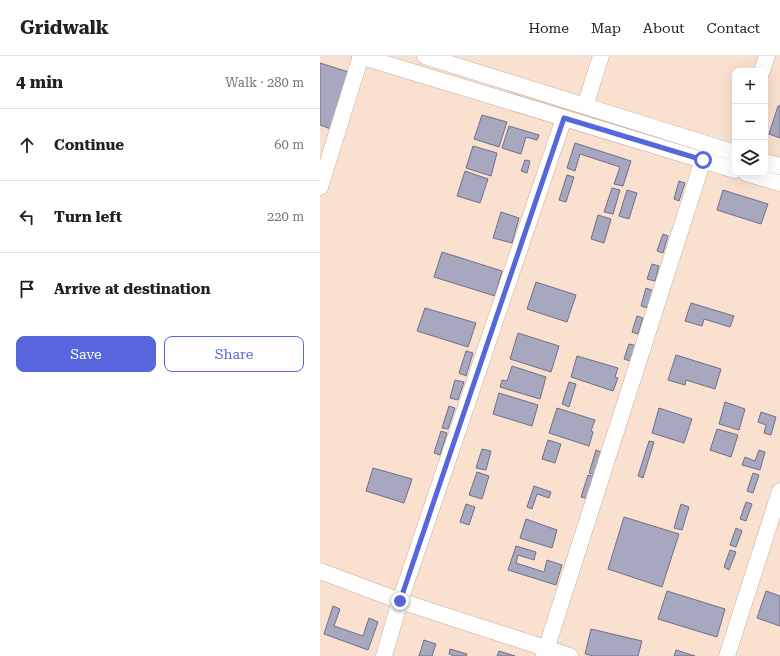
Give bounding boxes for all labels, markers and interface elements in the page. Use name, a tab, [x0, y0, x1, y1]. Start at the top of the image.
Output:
text: Gridwalk	[20, 16, 109, 39]
text: Home	[528, 20, 569, 36]
text: Map	[591, 20, 621, 36]
text: About	[643, 20, 685, 36]
text: Contact	[707, 20, 760, 36]
map controls	[732, 68, 768, 176]
button: +	[732, 68, 768, 104]
text: 4 min	[16, 72, 63, 92]
text: Walk · 280 m	[225, 75, 304, 90]
button: −	[732, 104, 768, 140]
icon: ahead	[16, 134, 38, 156]
text: Continue	[54, 136, 124, 154]
text: 60 m	[274, 137, 304, 152]
button: layers	[732, 140, 768, 176]
route start	[694, 151, 712, 169]
icon: left	[16, 206, 38, 228]
text: Turn left	[54, 208, 122, 226]
text: 220 m	[267, 209, 304, 224]
icon: arrive	[16, 278, 38, 300]
text: Arrive at destination	[54, 280, 210, 298]
button: Save	[16, 336, 156, 372]
button: Share	[164, 336, 304, 372]
route end	[391, 592, 409, 610]

